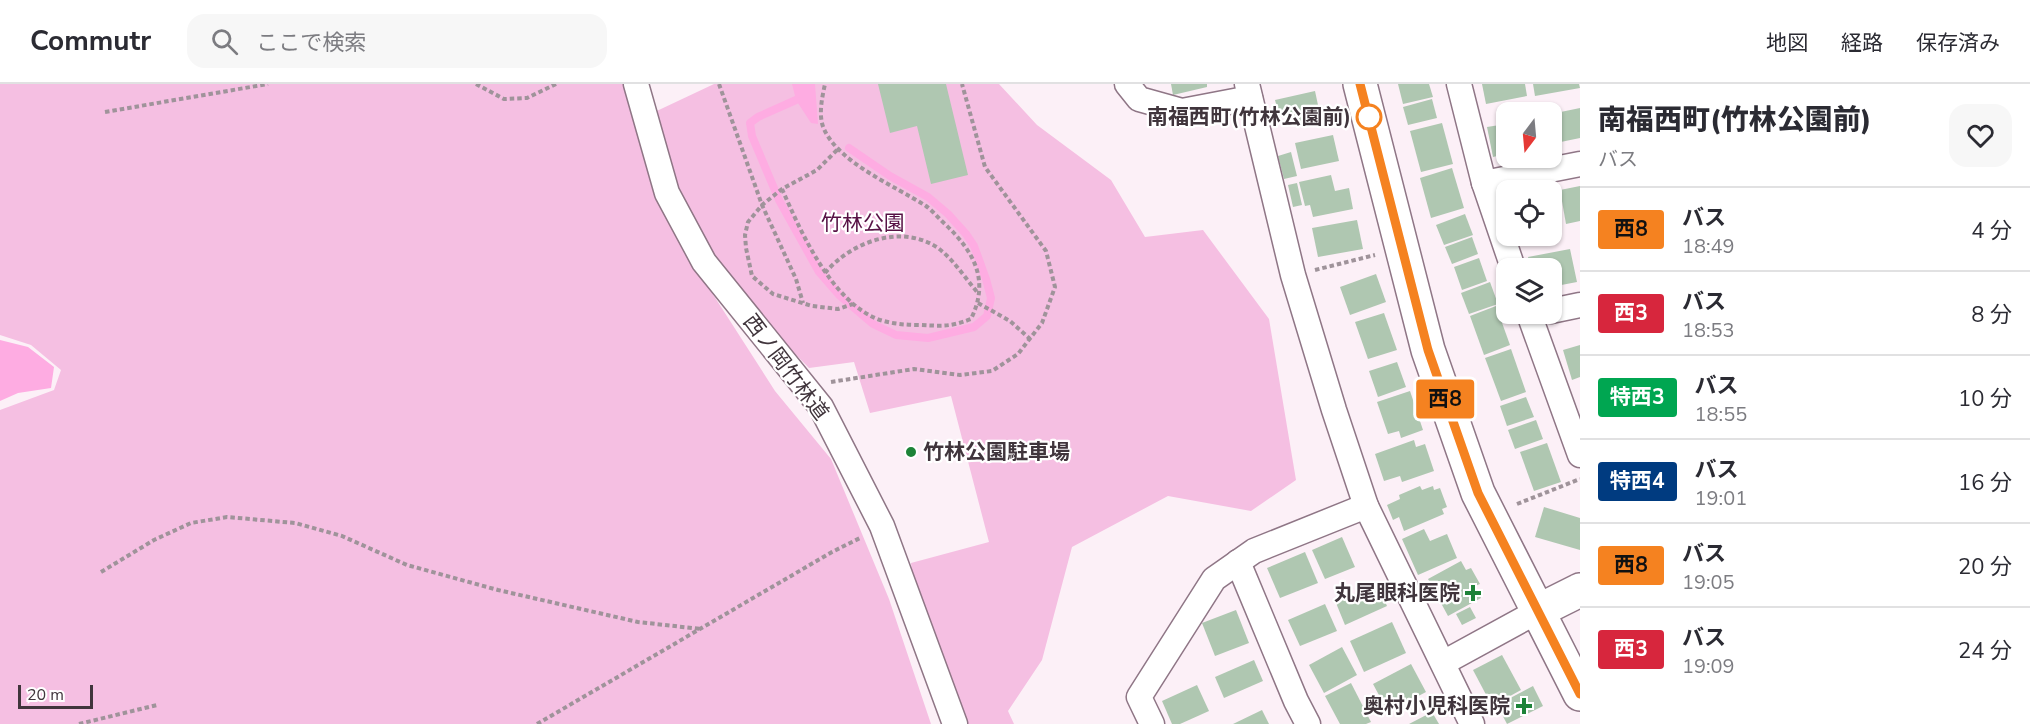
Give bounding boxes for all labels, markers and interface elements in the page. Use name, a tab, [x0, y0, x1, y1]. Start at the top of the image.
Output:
search box	[187, 14, 607, 68]
text: Commutr	[30, 22, 151, 60]
icon: search	[208, 25, 241, 58]
text: ここで検索	[256, 28, 366, 58]
text: 地図	[1766, 29, 1808, 57]
text: 経路	[1841, 29, 1883, 57]
text: 保存済み	[1916, 29, 2000, 57]
text: 南福西町(竹林公園前)	[1598, 101, 1871, 139]
north arrow	[1496, 102, 1562, 168]
map controls	[1496, 102, 1562, 324]
place label: 南福西町(竹林公園前)	[1147, 103, 1351, 131]
marker: 南福西町(竹林公園前)	[1356, 104, 1382, 130]
button: heart	[1949, 104, 2012, 167]
text: バス	[1598, 146, 1638, 173]
button: locate	[1496, 180, 1562, 246]
text: バス	[1682, 203, 1726, 233]
park label: 竹林公園	[821, 209, 905, 237]
text: 西8	[1614, 215, 1648, 243]
text: 4 分	[1971, 216, 2012, 246]
text: 18:49	[1682, 233, 1735, 260]
button: layers	[1496, 258, 1562, 324]
text: バス	[1682, 287, 1726, 317]
text: 西3	[1614, 299, 1648, 327]
text: 8 分	[1971, 300, 2012, 330]
street label: 西ノ岡竹林道	[737, 308, 835, 426]
text: 18:53	[1682, 317, 1735, 344]
text: バス	[1695, 371, 1739, 401]
line badge: 西8	[1418, 380, 1472, 418]
text: 特西3	[1610, 383, 1665, 411]
text: 10 分	[1958, 384, 2012, 414]
text: 西8	[1428, 385, 1462, 413]
text: 18:55	[1695, 401, 1747, 428]
place label: 竹林公園駐車場	[923, 438, 1070, 466]
marker: 竹林公園駐車場	[904, 445, 918, 459]
text: バス	[1695, 455, 1739, 485]
text: 特西4	[1610, 467, 1665, 495]
text: 16 分	[1958, 468, 2012, 498]
text: 19:01	[1695, 485, 1747, 512]
text: バス	[1682, 539, 1726, 569]
text: 西8	[1614, 551, 1648, 579]
text: 20 分	[1958, 552, 2012, 582]
text: 19:05	[1682, 569, 1735, 596]
place label: 丸尾眼科医院	[1334, 579, 1460, 607]
marker: 丸尾眼科医院	[1464, 584, 1482, 602]
text: バス	[1682, 623, 1726, 653]
text: 西3	[1614, 635, 1648, 663]
text: 24 分	[1958, 636, 2012, 666]
text: 19:09	[1682, 653, 1735, 680]
scale bar	[18, 682, 93, 710]
text: 20 m	[27, 684, 64, 706]
place label: 奥村小児科医院	[1363, 692, 1510, 720]
marker: 奥村小児科医院	[1515, 697, 1533, 715]

